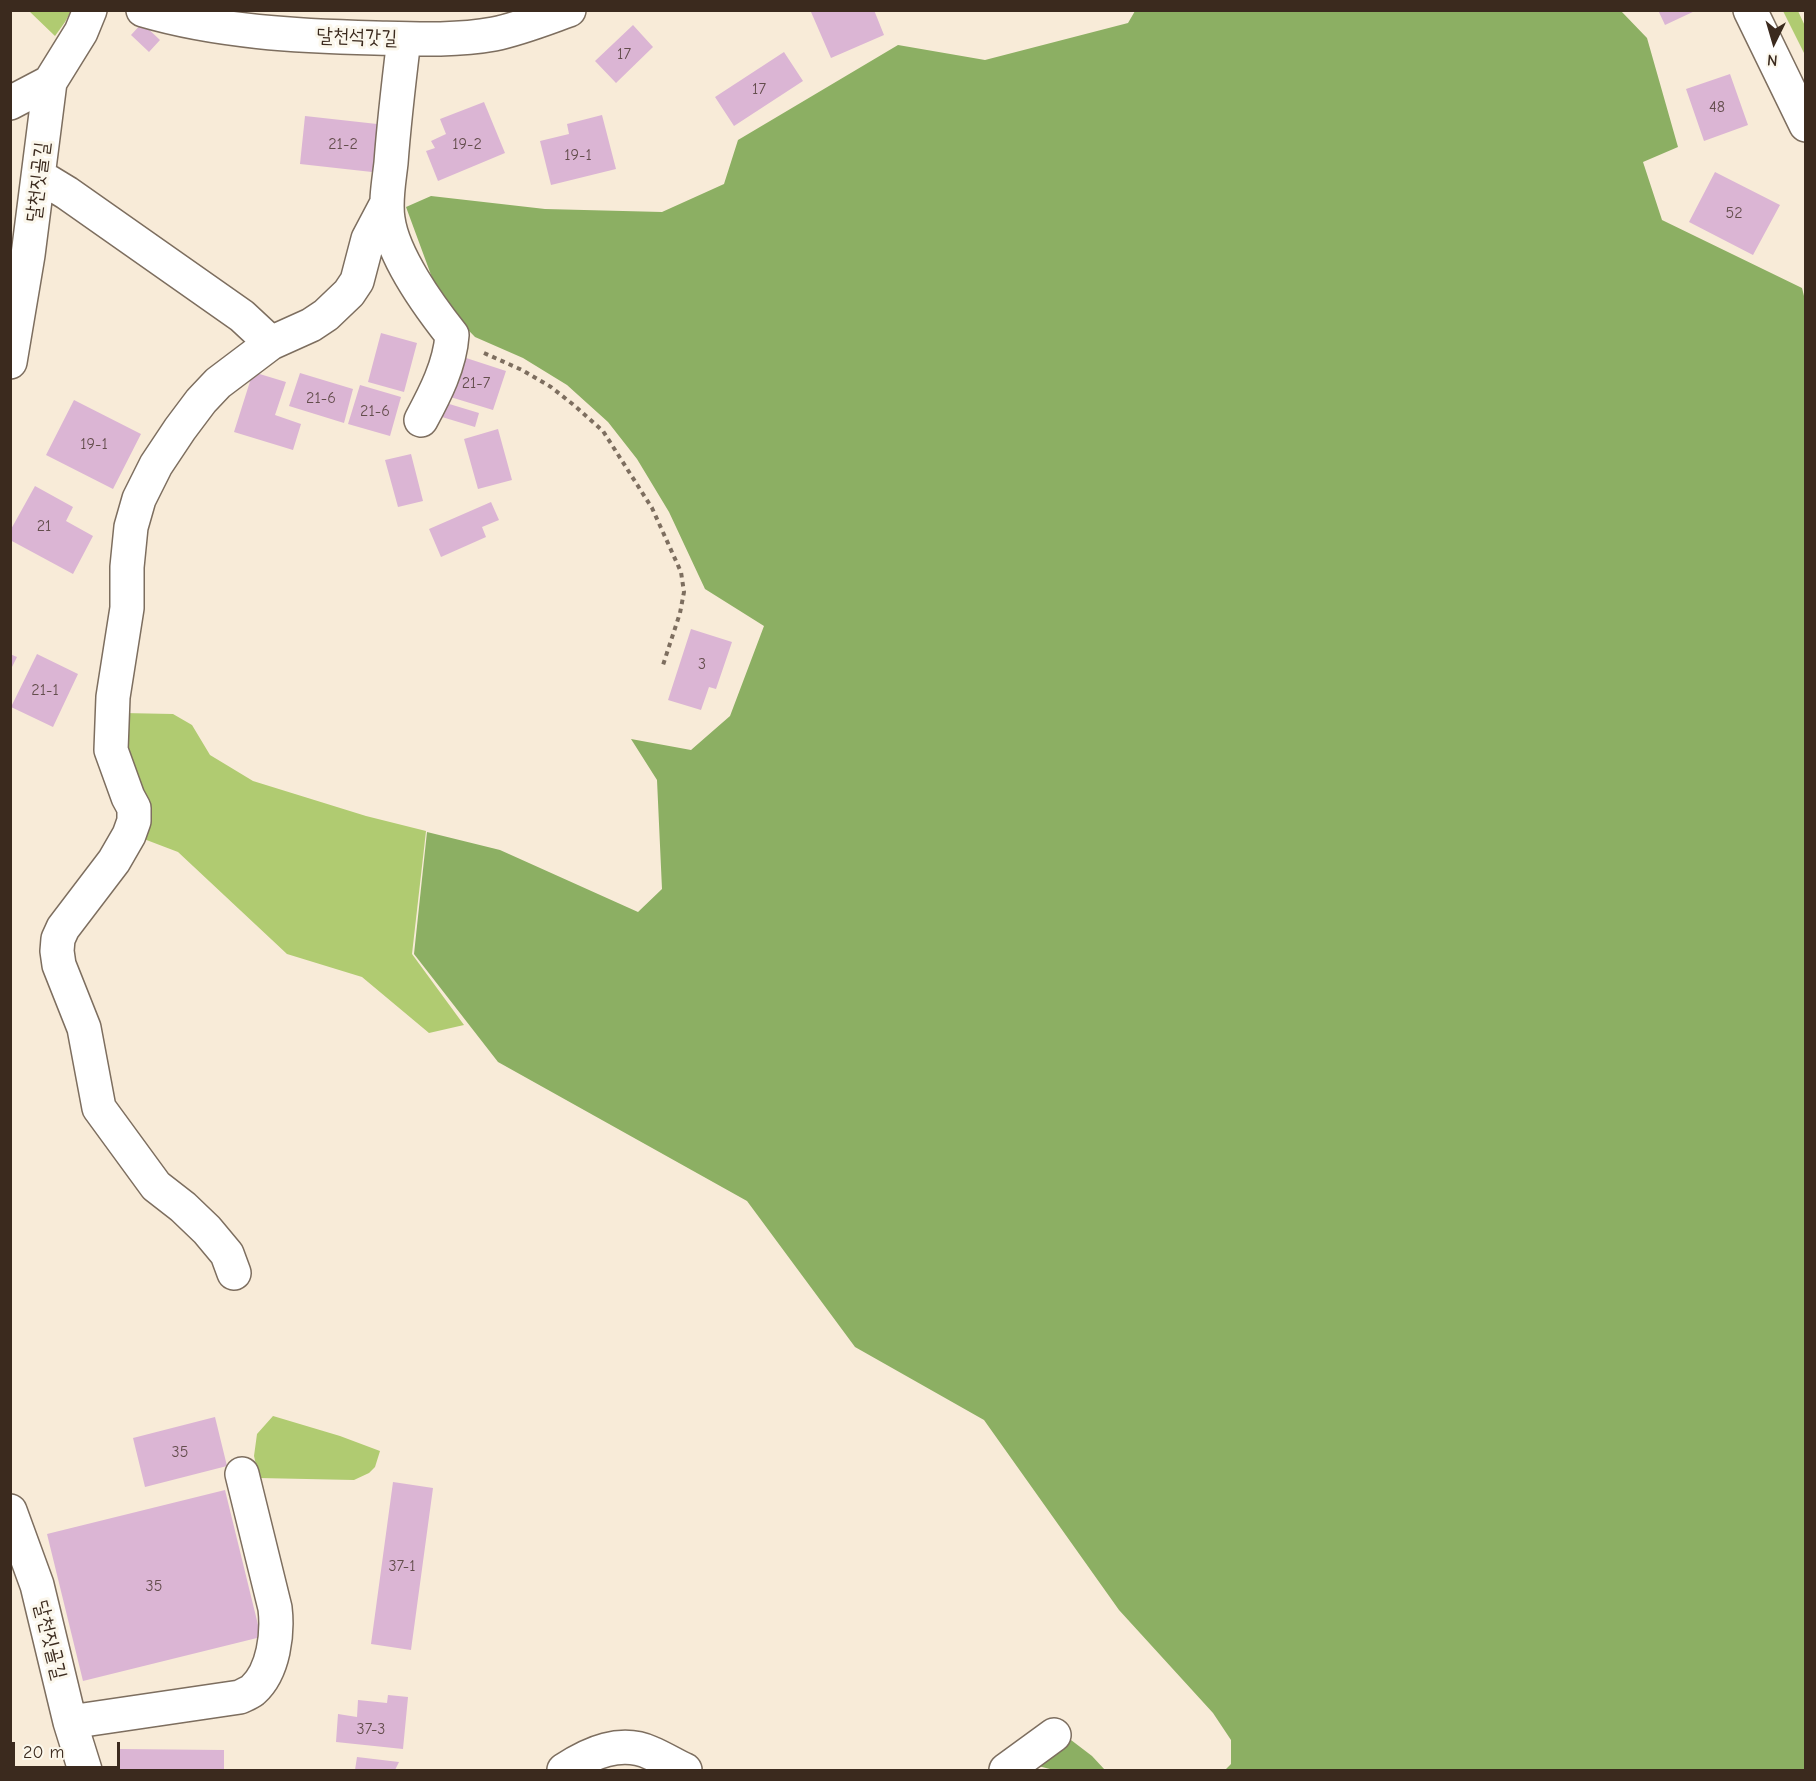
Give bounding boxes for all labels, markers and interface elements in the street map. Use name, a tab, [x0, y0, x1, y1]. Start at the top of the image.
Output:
north arrow	[1744, 12, 1804, 72]
street label: 달천석갓길	[316, 24, 398, 50]
house number: 17	[617, 44, 631, 64]
text: N	[1766, 51, 1778, 69]
house number: 17	[752, 79, 766, 99]
house number: 48	[1709, 97, 1725, 117]
house number: 21-2	[328, 134, 358, 154]
house number: 19-2	[452, 134, 482, 154]
street label: 달천짓골길	[21, 141, 55, 223]
house number: 19-1	[564, 145, 592, 165]
house number: 52	[1725, 203, 1743, 223]
house number: 21-7	[462, 373, 490, 393]
house number: 21-6	[306, 388, 336, 408]
house number: 21-6	[360, 401, 390, 421]
house number: 19-1	[80, 434, 108, 454]
house number: 21	[37, 516, 51, 536]
house number: 3	[698, 654, 706, 674]
house number: 21-1	[31, 680, 59, 700]
house number: 35	[172, 1442, 188, 1462]
house number: 37-1	[388, 1556, 416, 1576]
house number: 35	[146, 1576, 162, 1596]
street label: 달천짓골길	[29, 1598, 71, 1682]
house number: 37-3	[357, 1719, 385, 1739]
scale bar	[15, 1730, 123, 1768]
text: 20 m	[23, 1742, 64, 1763]

